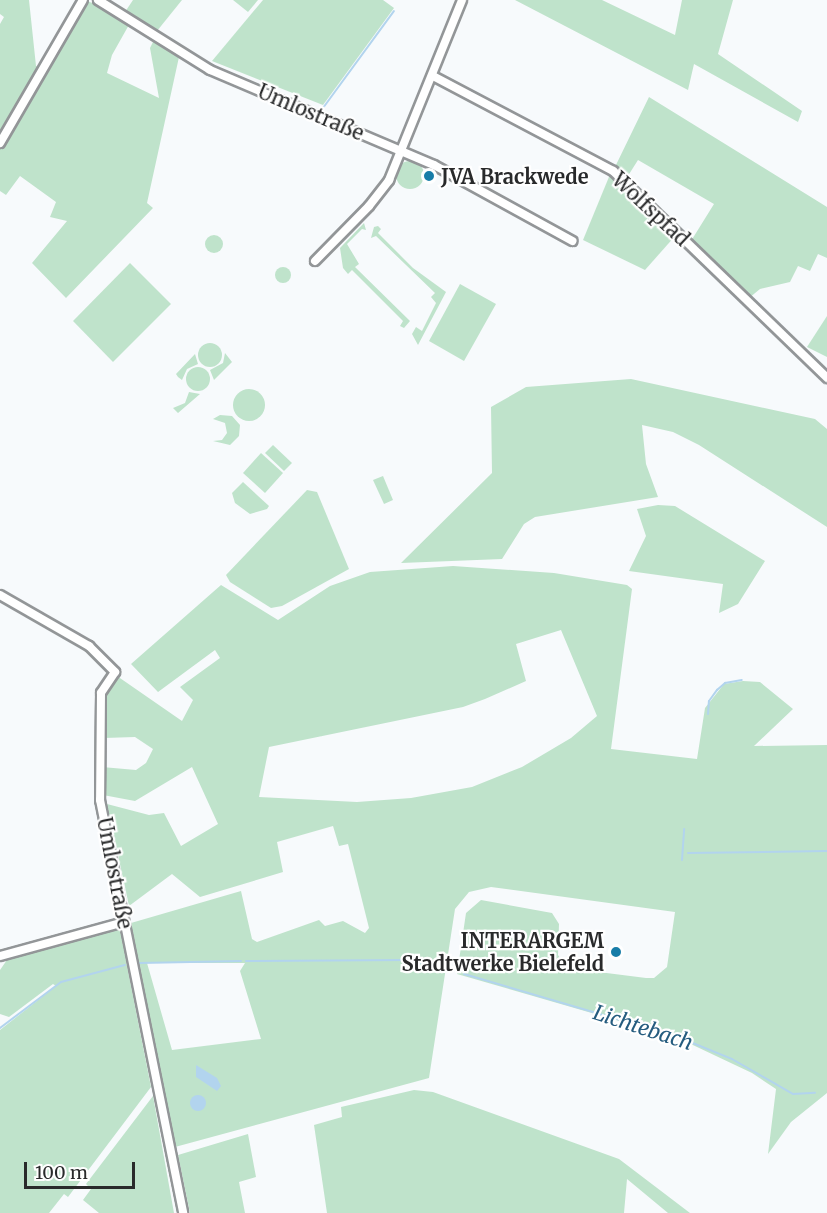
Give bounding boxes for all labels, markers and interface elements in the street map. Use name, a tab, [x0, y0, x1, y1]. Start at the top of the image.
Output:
street label: Umlostraße	[254, 79, 368, 145]
place label: JVA Brackwede	[441, 164, 588, 188]
street label: Wolfspfad	[608, 167, 694, 251]
marker: JVA Brackwede	[422, 169, 436, 183]
street label: Umlostraße	[92, 815, 138, 931]
place label: INTERARGEM Stadtwerke Bielefeld	[401, 928, 604, 975]
marker: INTERARGEM Stadtwerke Bielefeld	[609, 945, 623, 959]
water label: Lichtebach	[590, 1000, 696, 1056]
scale bar	[27, 1150, 138, 1188]
text: 100 m	[35, 1161, 88, 1184]

